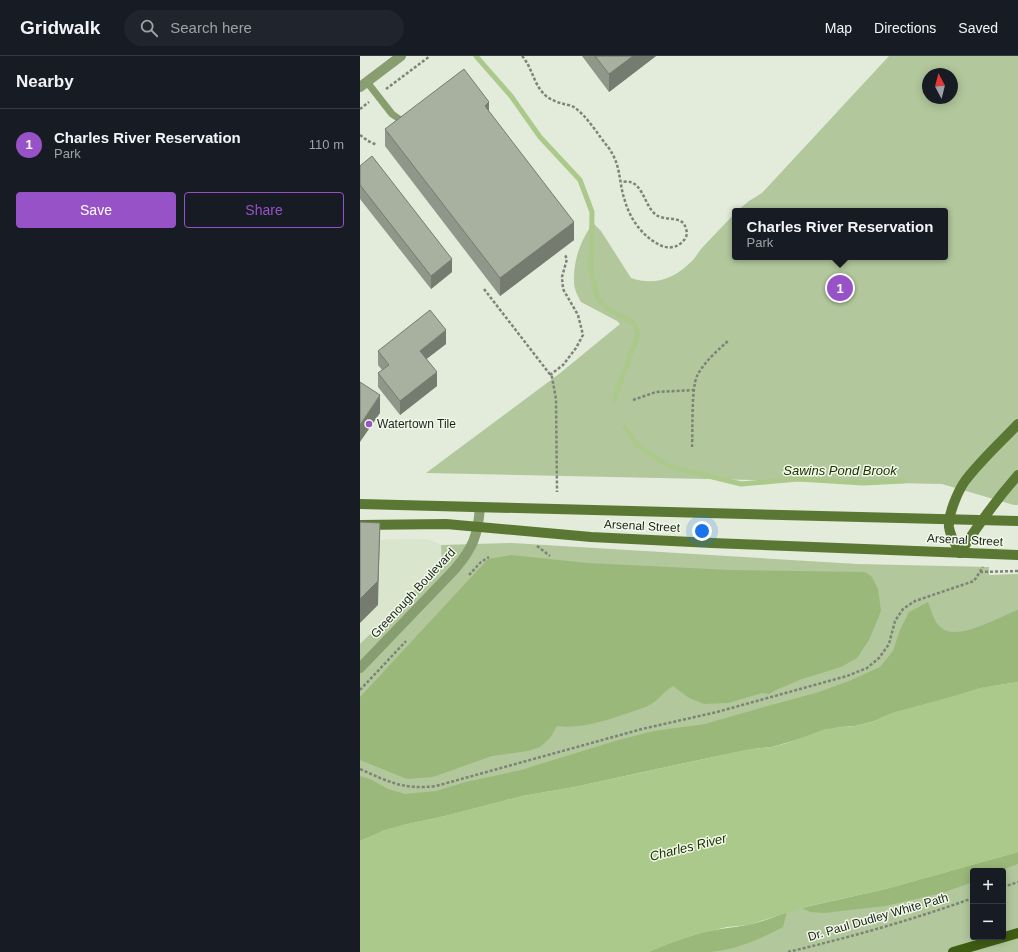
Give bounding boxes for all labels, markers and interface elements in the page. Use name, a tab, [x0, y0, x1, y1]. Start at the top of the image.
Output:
search box	[124, 10, 404, 46]
text: Gridwalk	[20, 17, 100, 38]
icon: search	[138, 17, 160, 39]
text: Search here	[170, 19, 252, 36]
text: Map	[825, 20, 852, 36]
text: Directions	[874, 20, 936, 36]
text: Saved	[958, 20, 998, 36]
north arrow	[922, 68, 958, 104]
text: Nearby	[16, 72, 74, 91]
text: Charles River Reservation	[54, 129, 241, 146]
text: 1	[25, 137, 33, 152]
text: 110 m	[309, 137, 344, 152]
text: Park	[54, 146, 81, 161]
button: Save	[16, 192, 176, 228]
button: Share	[184, 192, 344, 228]
popup	[732, 208, 948, 260]
text: Charles River Reservation	[747, 218, 933, 235]
text: Park	[747, 235, 773, 250]
pin: 1	[827, 273, 853, 303]
place label: Watertown Tile	[377, 417, 456, 431]
marker: Watertown Tile	[364, 419, 374, 429]
water label: Sawins Pond Brook	[783, 463, 898, 478]
street label: Arsenal Street	[604, 517, 681, 535]
your location	[692, 521, 712, 541]
street label: Arsenal Street	[927, 531, 1004, 549]
street label: Greenough Boulevard	[368, 545, 458, 641]
water label: Charles River	[648, 830, 729, 864]
map controls	[970, 868, 1006, 940]
button: +	[970, 868, 1006, 904]
street label: Dr. Paul Dudley White Path	[806, 890, 950, 944]
button: −	[970, 904, 1006, 940]

